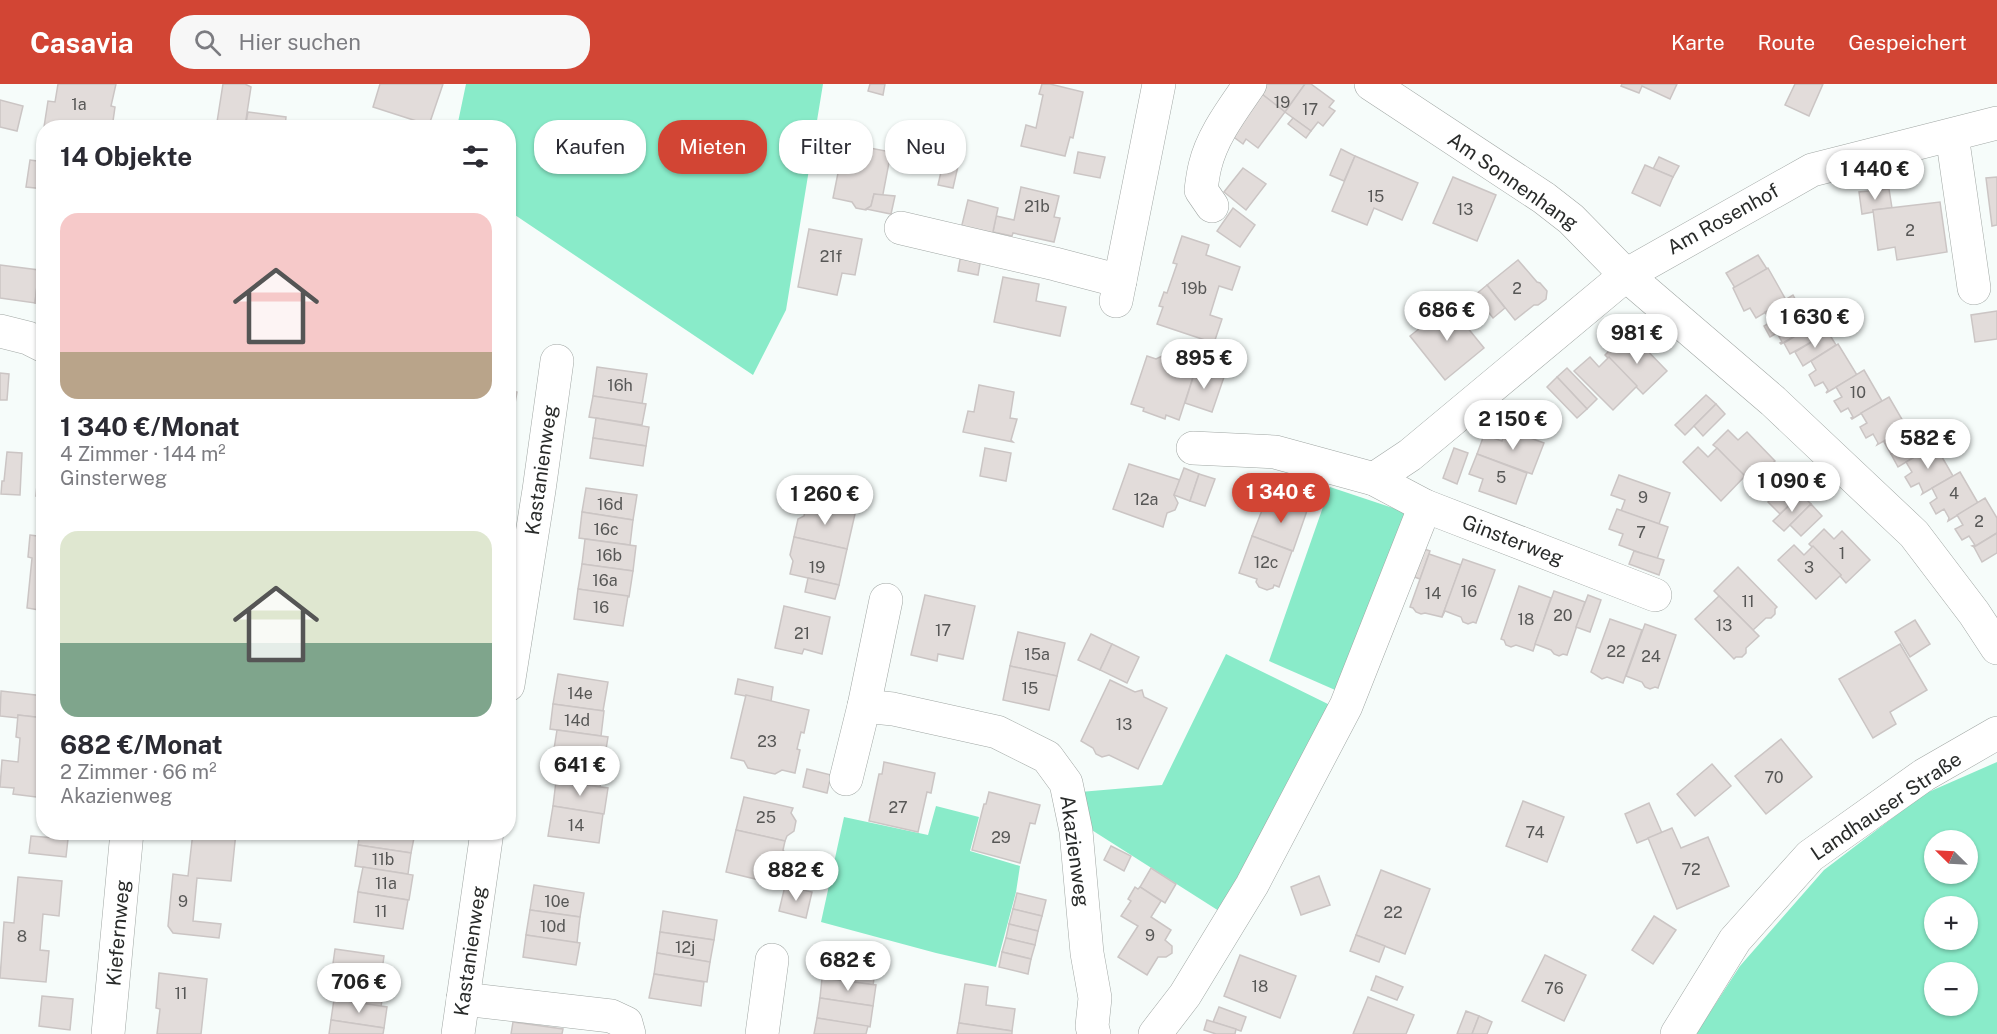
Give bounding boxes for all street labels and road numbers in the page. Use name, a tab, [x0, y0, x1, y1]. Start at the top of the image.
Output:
street label: Am Sonnenhang	[1443, 127, 1583, 235]
street label: Am Rosenhof	[1663, 178, 1783, 260]
street label: Kastanienweg	[520, 403, 562, 537]
street label: Ginsterweg	[1459, 510, 1567, 570]
street label: Landhauser Straße	[1806, 747, 1966, 865]
street label: Akazienweg	[1055, 794, 1095, 908]
street label: Kiefernweg	[101, 879, 135, 987]
street label: Kastanienweg	[449, 884, 491, 1018]

